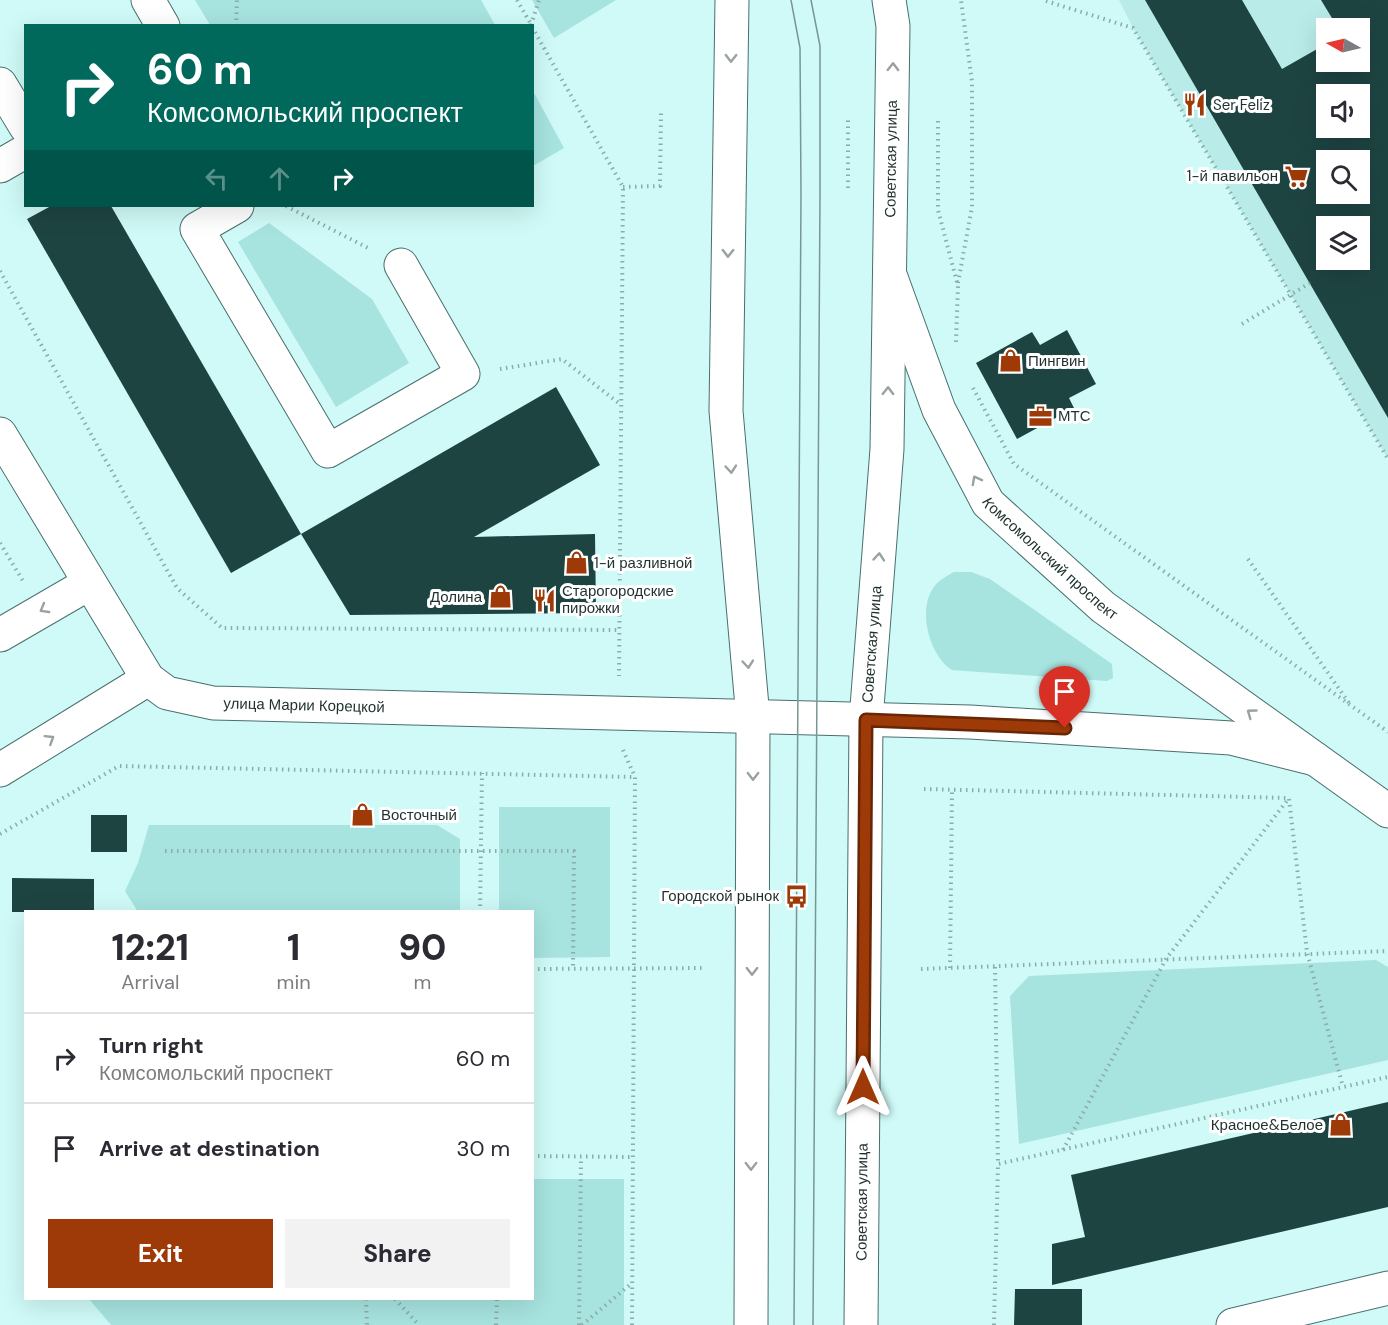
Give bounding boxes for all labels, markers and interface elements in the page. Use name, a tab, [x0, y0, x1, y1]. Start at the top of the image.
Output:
north arrow	[1316, 18, 1370, 72]
map controls	[1316, 18, 1370, 270]
text: 60 m	[147, 42, 253, 97]
icon: right	[48, 48, 126, 126]
one-way arrow	[725, 54, 737, 63]
one-way arrow	[887, 63, 899, 72]
button: sound	[1316, 84, 1370, 138]
restaurant icon: Ser Feliz	[1182, 92, 1208, 118]
text: Комсомольский проспект	[147, 95, 463, 130]
place label: Ser Feliz	[1213, 95, 1270, 115]
street label: Советская улица	[880, 99, 902, 218]
button: search	[1316, 150, 1370, 204]
icon: left	[200, 162, 233, 195]
icon: ahead	[263, 162, 296, 195]
icon: right	[326, 162, 359, 195]
supermarket icon: 1-й павильон	[1283, 163, 1309, 189]
place label: 1-й павильон	[1187, 166, 1278, 186]
button: layers	[1316, 216, 1370, 270]
one-way arrow	[722, 249, 734, 258]
shop icon: Пингвин	[997, 348, 1023, 374]
place label: Пингвин	[1028, 351, 1086, 371]
one-way arrow	[882, 386, 894, 395]
office icon: МТС	[1027, 403, 1053, 429]
place label: МТС	[1058, 406, 1091, 426]
one-way arrow	[724, 465, 737, 474]
one-way arrow	[972, 475, 983, 486]
street label: Комсомольский проспект	[977, 494, 1122, 625]
shop icon: 1-й разливной	[563, 550, 589, 576]
place label: 1-й разливной	[594, 553, 693, 573]
one-way arrow	[872, 553, 885, 562]
place label: Старогородские пирожки	[562, 581, 674, 618]
shop icon: Долина	[487, 584, 513, 610]
street label: Советская улица	[857, 584, 886, 704]
place label: Долина	[430, 587, 483, 607]
restaurant icon: Старогородские пирожки	[531, 587, 557, 613]
one-way arrow	[40, 602, 50, 614]
one-way arrow	[741, 659, 754, 668]
pin	[1039, 666, 1090, 728]
icon: arrive	[1048, 675, 1081, 708]
street label: улица Марии Корецкой	[223, 693, 385, 717]
one-way arrow	[1246, 709, 1257, 720]
one-way arrow	[44, 735, 54, 747]
one-way arrow	[747, 772, 759, 781]
shop icon: Восточный	[350, 802, 376, 828]
place label: Восточный	[381, 805, 457, 825]
bus stop icon: Городской рынок	[784, 883, 810, 909]
place label: Городской рынок	[661, 886, 779, 906]
text: 12:21	[112, 924, 189, 971]
text: 1	[287, 924, 300, 971]
text: 90	[398, 924, 446, 971]
one-way arrow	[746, 967, 758, 976]
text: Arrival	[121, 969, 179, 995]
text: min	[277, 969, 311, 995]
text: m	[413, 969, 431, 995]
text: Turn right	[99, 1031, 204, 1060]
icon: right	[48, 1042, 81, 1075]
text: 60 m	[456, 1044, 510, 1073]
position arrow	[831, 1055, 895, 1119]
text: Комсомольский проспект	[99, 1060, 333, 1086]
shop icon: Красное&Белое	[1328, 1112, 1354, 1138]
place label: Красное&Белое	[1211, 1115, 1323, 1135]
icon: arrive	[48, 1132, 81, 1165]
text: Arrive at destination	[99, 1134, 320, 1163]
text: 30 m	[456, 1134, 510, 1163]
street label: Советская улица	[852, 1142, 873, 1261]
one-way arrow	[745, 1162, 757, 1171]
button: Exit	[48, 1219, 273, 1288]
button: Share	[285, 1219, 510, 1288]

